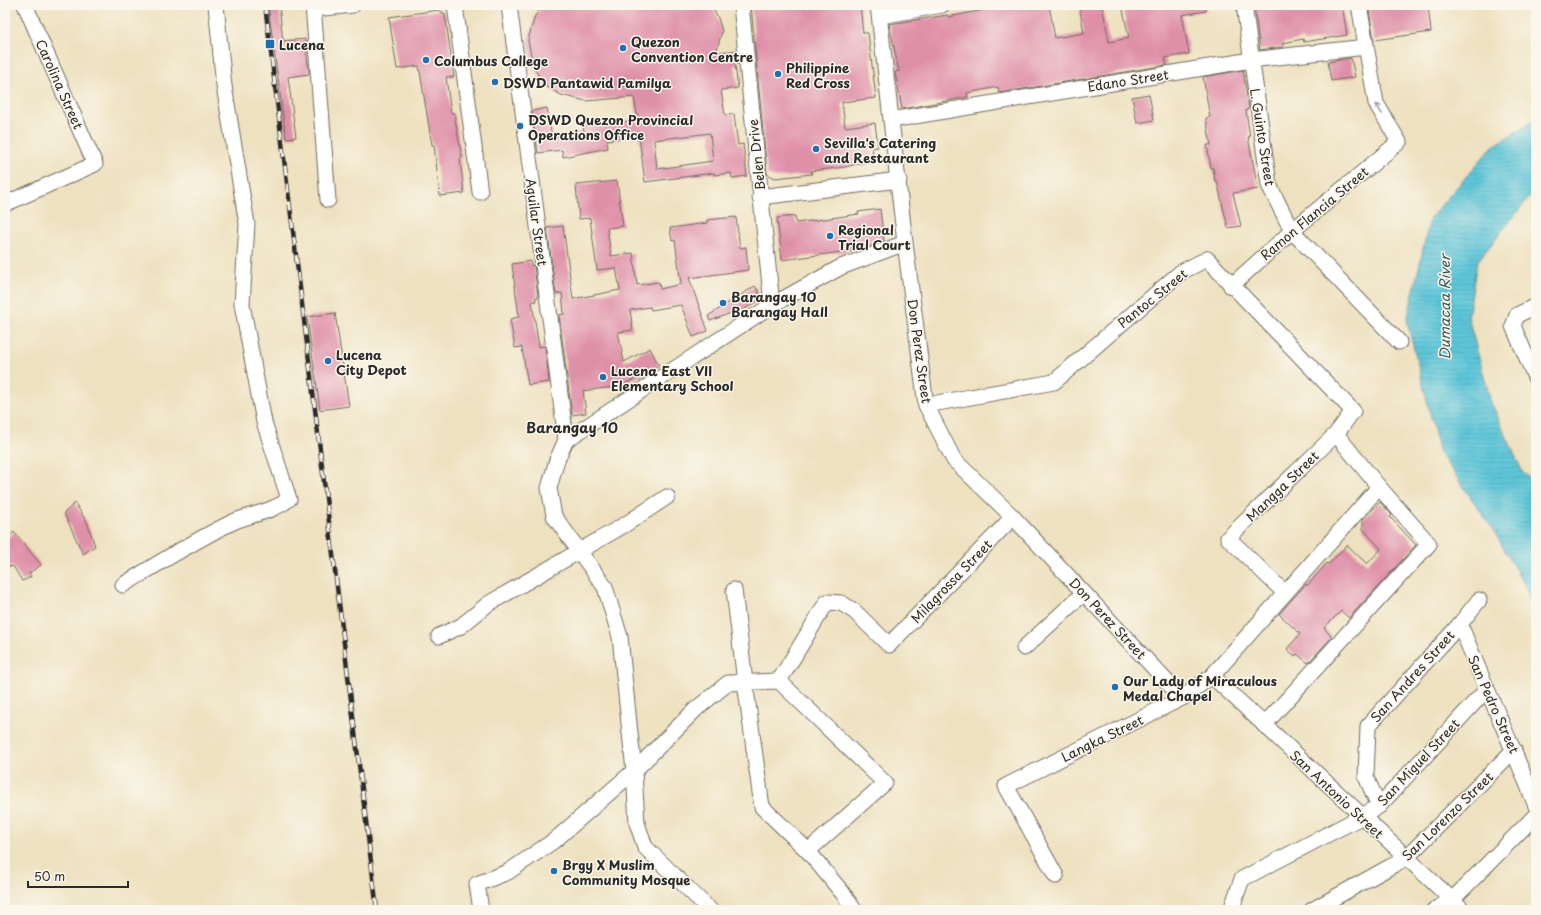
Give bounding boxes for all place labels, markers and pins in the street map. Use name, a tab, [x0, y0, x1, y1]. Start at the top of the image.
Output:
place label: Quezon Convention Centre	[631, 32, 753, 66]
place label: Lucena	[279, 35, 325, 54]
marker: Lucena	[264, 38, 276, 50]
marker: Quezon Convention Centre	[618, 43, 628, 53]
place label: Columbus College	[434, 51, 548, 70]
marker: Columbus College	[421, 55, 431, 65]
place label: Philippine Red Cross	[786, 58, 850, 92]
marker: Philippine Red Cross	[773, 69, 783, 79]
place label: DSWD Pantawid Pamilya	[503, 73, 672, 92]
marker: DSWD Pantawid Pamilya	[490, 77, 500, 87]
place label: DSWD Quezon Provincial Operations Office	[528, 110, 693, 144]
marker: DSWD Quezon Provincial Operations Office	[515, 121, 525, 131]
place label: Sevilla's Catering and Restaurant	[824, 133, 936, 167]
marker: Sevilla's Catering and Restaurant	[811, 144, 821, 154]
place label: Regional Trial Court	[838, 220, 911, 254]
marker: Regional Trial Court	[825, 231, 835, 241]
place label: Barangay 10 Barangay Hall	[731, 287, 828, 321]
marker: Barangay 10 Barangay Hall	[718, 298, 728, 308]
place label: Lucena City Depot	[336, 345, 407, 379]
marker: Lucena City Depot	[323, 356, 333, 366]
place label: Lucena East VII Elementary School	[611, 361, 733, 395]
marker: Lucena East VII Elementary School	[598, 372, 608, 382]
place label: Our Lady of Miraculous Medal Chapel	[1123, 671, 1277, 705]
marker: Our Lady of Miraculous Medal Chapel	[1110, 682, 1120, 692]
place label: Brgy X Muslim Community Mosque	[562, 855, 690, 889]
marker: Brgy X Muslim Community Mosque	[549, 866, 559, 876]

